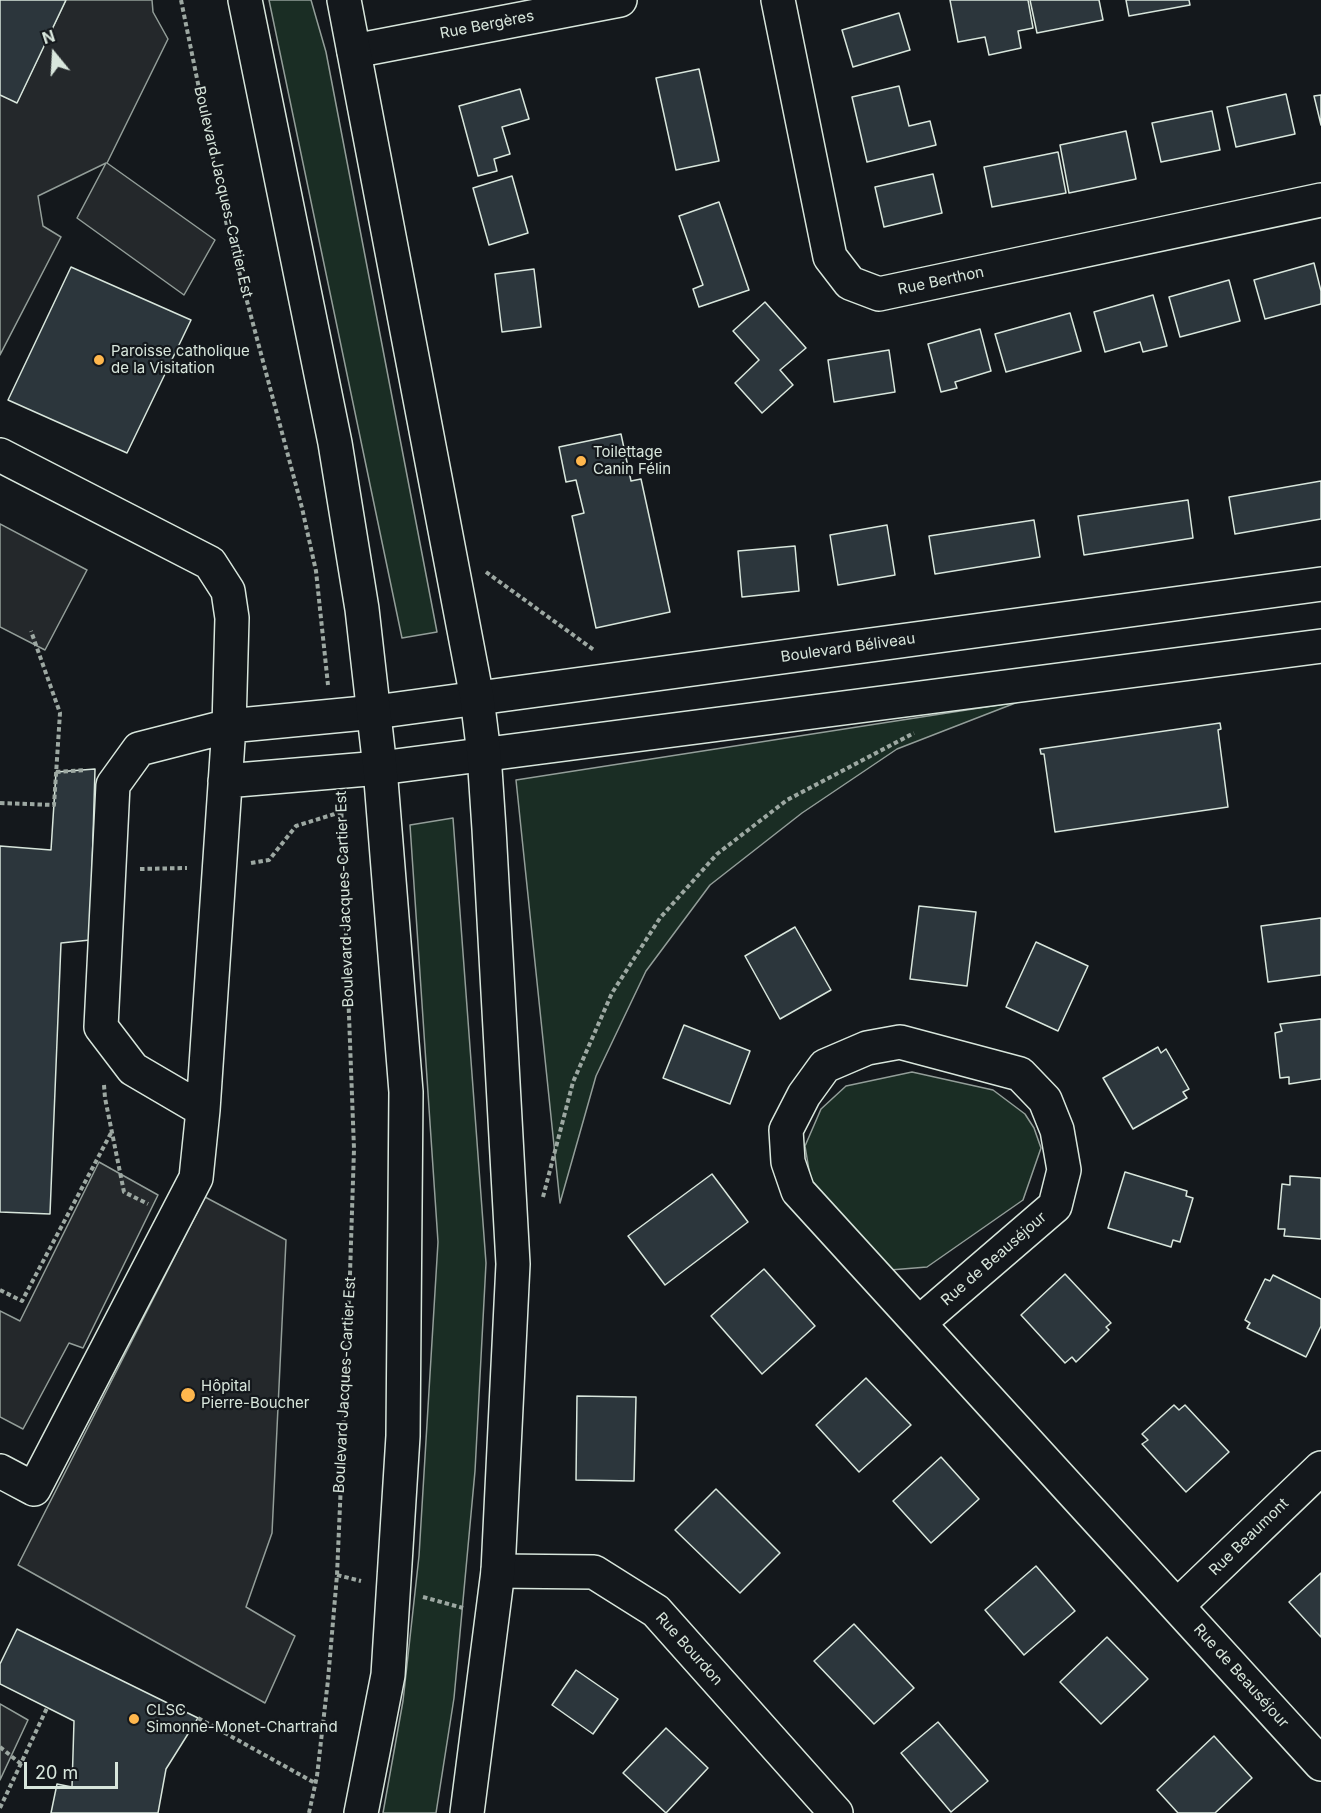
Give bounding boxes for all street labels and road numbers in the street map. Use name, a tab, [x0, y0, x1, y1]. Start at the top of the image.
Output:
street label: Rue Bergères	[438, 7, 536, 43]
street label: Boulevard Jacques-Cartier Est	[190, 84, 256, 300]
street label: Rue Berthon	[896, 263, 986, 299]
street label: Boulevard Béliveau	[780, 630, 916, 666]
street label: Boulevard Jacques-Cartier Est	[332, 790, 358, 1008]
street label: Rue de Beauséjour	[938, 1208, 1050, 1310]
street label: Boulevard Jacques-Cartier Est	[330, 1276, 360, 1494]
street label: Rue Beaumont	[1206, 1495, 1292, 1579]
street label: Rue Bourdon	[652, 1609, 726, 1689]
street label: Rue de Beauséjour	[1190, 1620, 1292, 1732]

